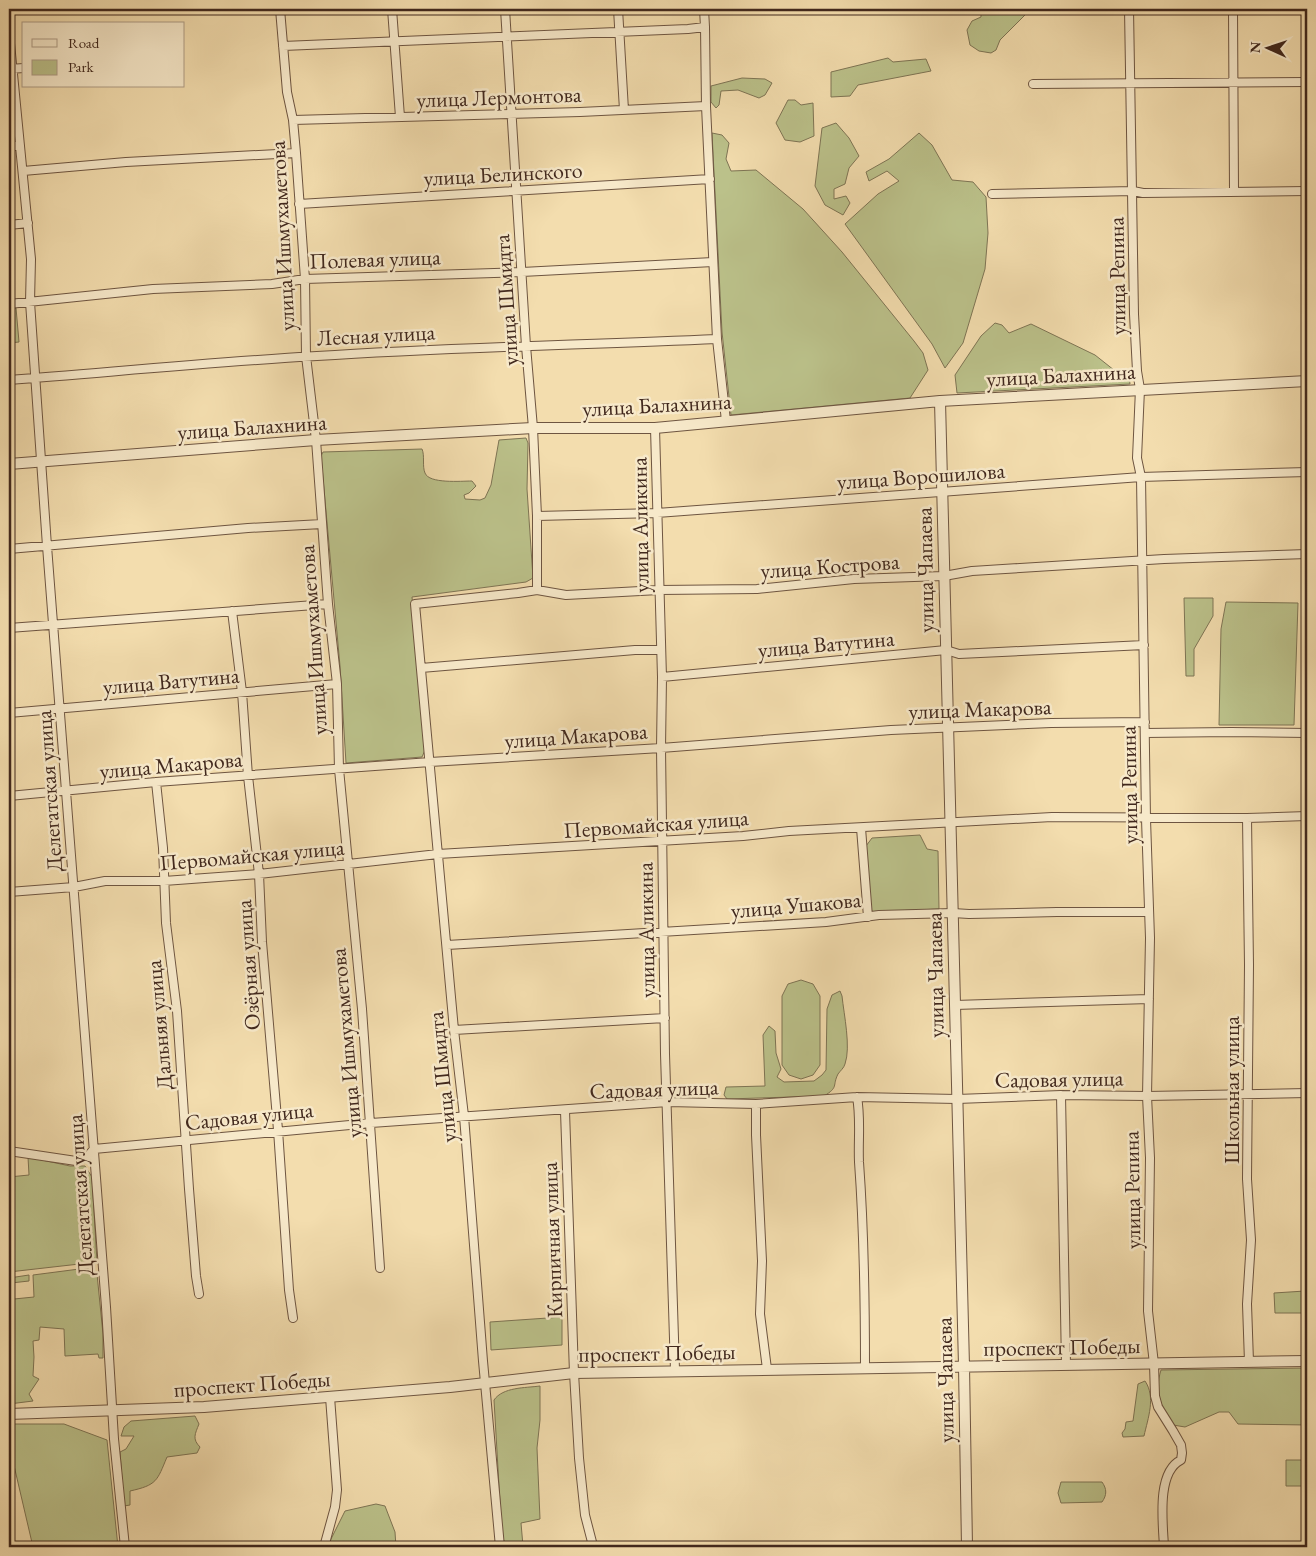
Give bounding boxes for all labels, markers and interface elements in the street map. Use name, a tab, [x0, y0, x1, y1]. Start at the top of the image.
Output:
legend	[22, 22, 185, 88]
north arrow	[1244, 22, 1294, 72]
text: Road	[68, 33, 100, 52]
text: N	[1246, 41, 1264, 53]
text: Park	[68, 57, 95, 76]
street label: улица Лермонтова	[416, 80, 582, 114]
street label: улица Ишмухаметова	[263, 140, 301, 332]
street label: улица Белинского	[423, 155, 583, 193]
street label: улица Репина	[1101, 216, 1133, 335]
street label: улица Шмидта	[487, 233, 525, 367]
street label: Полевая улица	[309, 242, 441, 276]
street label: Лесная улица	[316, 317, 436, 353]
street label: улица Балахнина	[986, 357, 1137, 393]
street label: улица Балахнина	[582, 387, 733, 423]
street label: улица Балахнина	[176, 407, 328, 447]
street label: улица Ворошилова	[836, 456, 1006, 496]
street label: улица Аликина	[624, 457, 656, 593]
street label: улица Чапаева	[909, 507, 941, 633]
street label: улица Ишмухаметова	[292, 544, 334, 736]
street label: улица Кострова	[760, 547, 901, 585]
street label: улица Ватутина	[756, 624, 896, 664]
street label: улица Ватутина	[101, 661, 241, 701]
street label: улица Макарова	[908, 692, 1052, 726]
street label: Делегатская улица	[29, 709, 69, 873]
street label: улица Макарова	[504, 717, 649, 755]
street label: улица Репина	[1113, 725, 1145, 844]
street label: улица Макарова	[98, 744, 244, 786]
street label: Первомайская улица	[562, 803, 750, 845]
street label: Первомайская улица	[158, 832, 346, 878]
street label: улица Аликина	[630, 862, 662, 998]
street label: улица Ушакова	[730, 885, 863, 925]
street label: Озёрная улица	[229, 898, 267, 1031]
street label: улица Чапаева	[919, 912, 951, 1038]
street label: улица Ишмухаметова	[323, 947, 369, 1139]
street label: Дальняя улица	[139, 959, 179, 1091]
street label: улица Шмидта	[421, 1010, 463, 1144]
street label: Школьная улица	[1217, 1016, 1246, 1164]
street label: Садовая улица	[994, 1063, 1124, 1095]
street label: Садовая улица	[589, 1072, 719, 1106]
street label: Садовая улица	[183, 1095, 315, 1137]
street label: Делегатская улица	[60, 1113, 100, 1277]
street label: улица Репина	[1116, 1130, 1148, 1249]
street label: Кирпичная улица	[535, 1161, 569, 1318]
street label: улица Чапаева	[929, 1317, 961, 1443]
street label: проспект Победы	[983, 1331, 1141, 1363]
street label: проспект Победы	[578, 1337, 736, 1369]
street label: проспект Победы	[173, 1364, 331, 1404]

